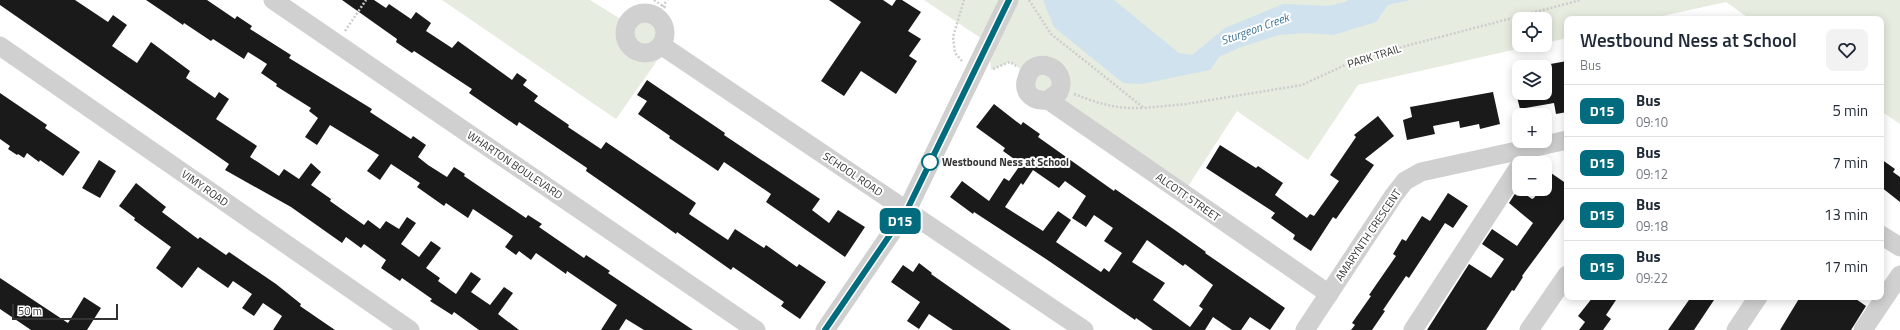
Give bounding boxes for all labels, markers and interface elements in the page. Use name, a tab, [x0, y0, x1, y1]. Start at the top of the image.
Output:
water label: Sturgeon Creek	[1218, 7, 1293, 50]
map controls	[1512, 12, 1552, 196]
button: locate	[1512, 12, 1552, 52]
text: Westbound Ness at School	[1580, 25, 1797, 54]
button: heart	[1826, 29, 1868, 71]
street label: PARK TRAIL	[1345, 40, 1403, 72]
text: Bus	[1580, 55, 1601, 75]
button: layers	[1512, 60, 1552, 100]
text: Bus	[1636, 89, 1661, 112]
text: 5 min	[1832, 99, 1868, 122]
text: D15	[1590, 100, 1614, 121]
button: +	[1512, 108, 1552, 148]
text: 09:10	[1636, 112, 1668, 132]
street label: WHARTON BOULEVARD	[464, 127, 566, 203]
text: Bus	[1636, 141, 1661, 164]
street label: SCHOOL ROAD	[820, 148, 886, 200]
text: 7 min	[1832, 151, 1868, 174]
text: D15	[1590, 152, 1614, 173]
marker: Westbound Ness at School	[921, 153, 939, 171]
place label: Westbound Ness at School	[942, 154, 1069, 170]
button: −	[1512, 156, 1552, 196]
text: 09:12	[1636, 164, 1668, 184]
street label: VIMY ROAD	[178, 166, 232, 210]
street label: ALCOTT STREET	[1153, 169, 1223, 225]
street label: AMARYNTH CRESCENT	[1331, 186, 1405, 284]
text: Bus	[1636, 193, 1661, 216]
text: 13 min	[1824, 203, 1868, 226]
text: D15	[1590, 204, 1614, 225]
line badge: D15	[877, 208, 923, 234]
text: D15	[888, 210, 912, 231]
text: 09:18	[1636, 216, 1668, 236]
text: Bus	[1636, 245, 1661, 268]
text: 17 min	[1824, 255, 1868, 278]
text: D15	[1590, 256, 1614, 277]
text: 09:22	[1636, 268, 1668, 288]
scale bar	[12, 302, 118, 321]
text: 50 m	[18, 303, 42, 319]

